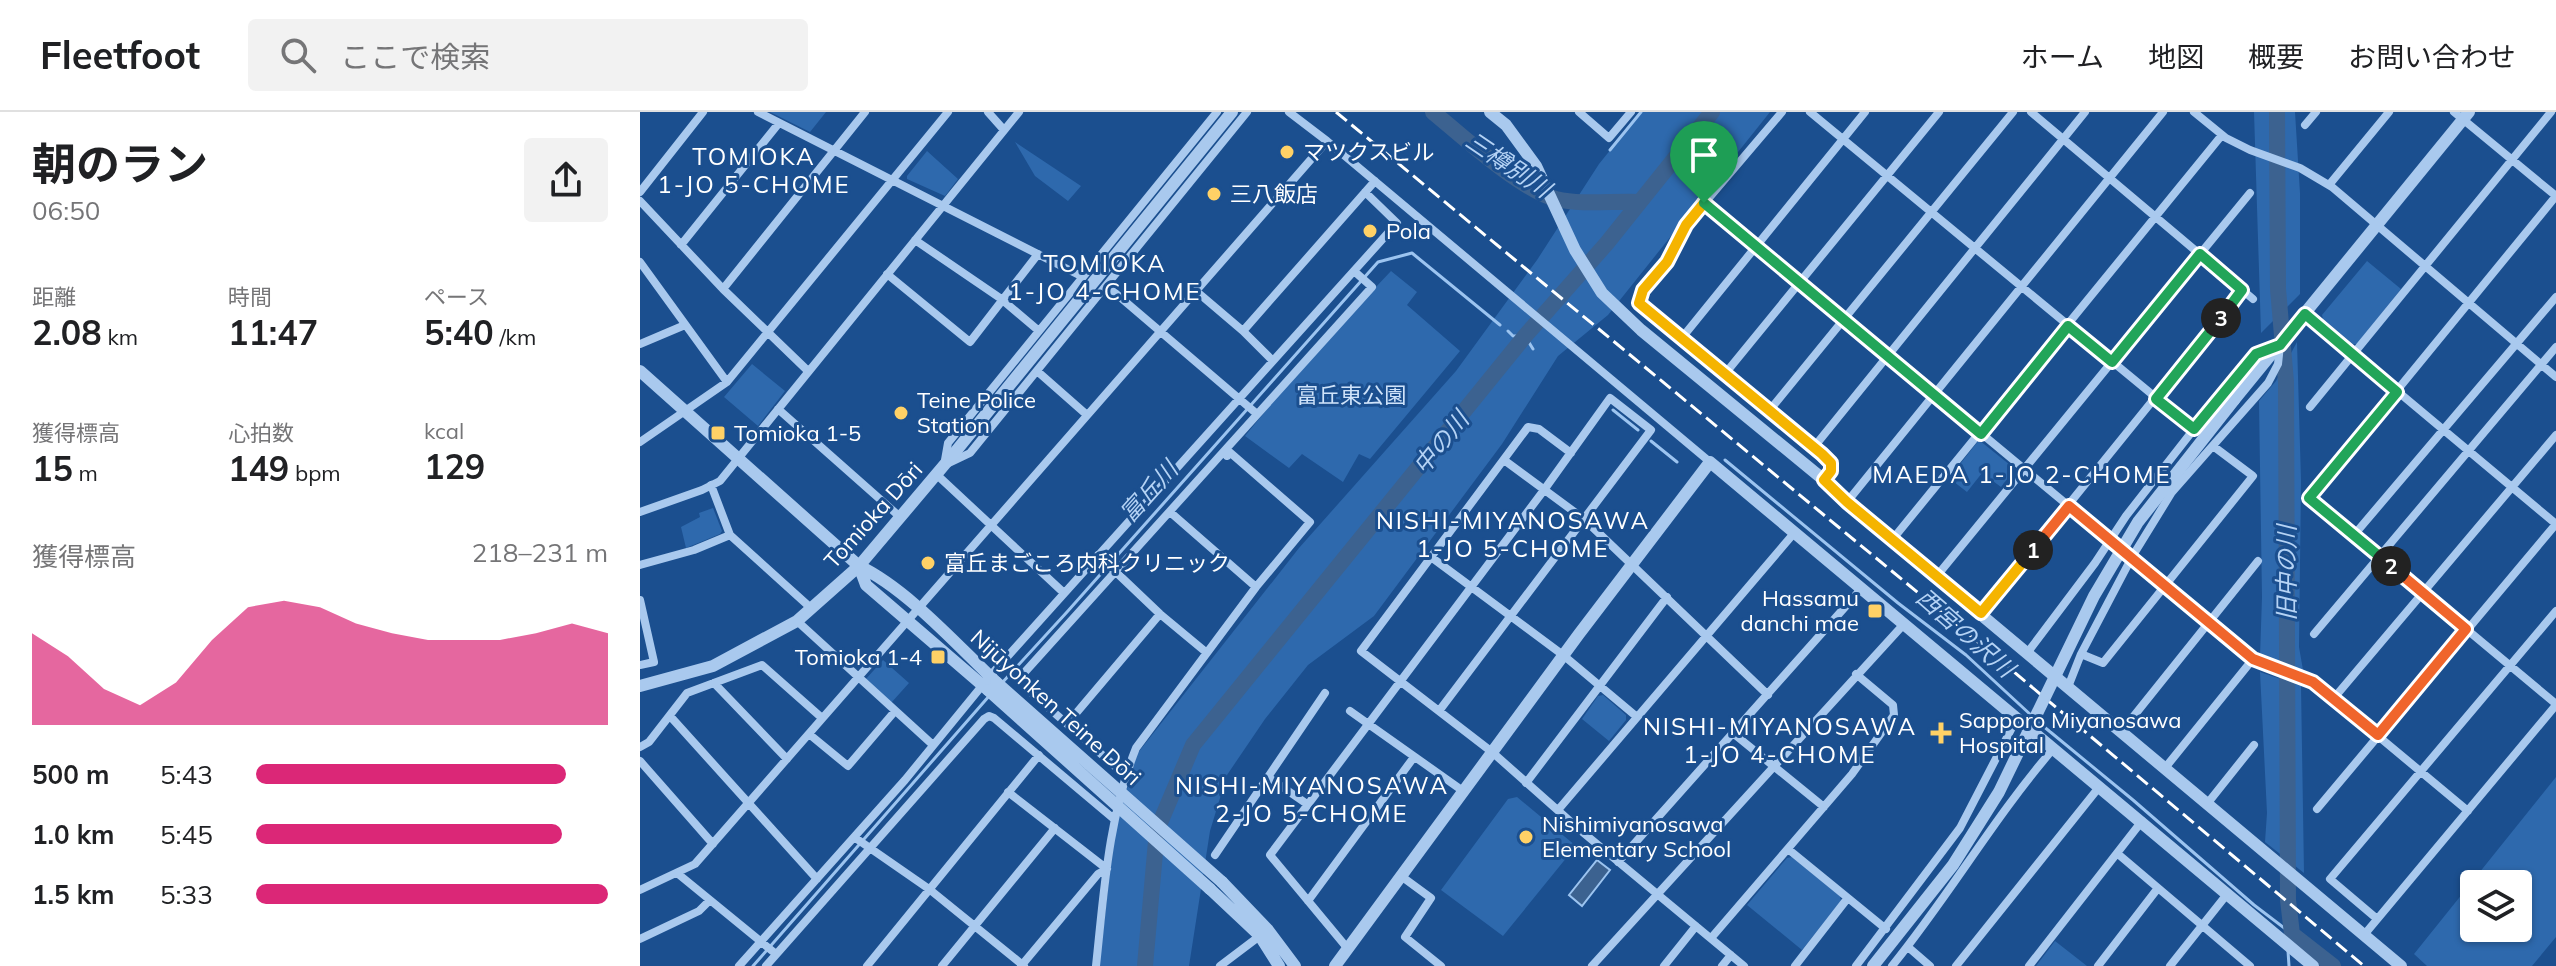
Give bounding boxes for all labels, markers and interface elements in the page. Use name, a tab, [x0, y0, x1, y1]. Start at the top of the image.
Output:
search box	[248, 19, 808, 91]
text: Fleetfoot	[40, 31, 200, 79]
icon: search	[276, 33, 320, 77]
text: ここで検索	[340, 38, 490, 76]
text: ホーム	[2021, 39, 2104, 74]
text: 地図	[2148, 39, 2204, 74]
text: 概要	[2248, 39, 2304, 74]
text: お問い合わせ	[2348, 39, 2516, 74]
pin	[1670, 121, 1738, 203]
water label: 三樽別川	[1460, 125, 1559, 205]
icon: arrive	[1682, 133, 1726, 177]
text: 朝のラン	[32, 136, 208, 191]
button: share	[524, 138, 608, 222]
place label: マツクスビル	[1303, 138, 1434, 166]
district label: TOMIOKA 1-JO 5-CHOME	[657, 141, 851, 199]
marker: マツクスビル	[1278, 143, 1296, 161]
place label: 三八飯店	[1230, 180, 1318, 208]
marker: 三八飯店	[1205, 185, 1223, 203]
text: 06:50	[32, 194, 100, 227]
place label: Pola	[1386, 217, 1431, 245]
marker: Pola	[1361, 222, 1379, 240]
district label: TOMIOKA 1-JO 4-CHOME	[1008, 248, 1202, 306]
text: 距離	[32, 283, 76, 311]
text: 時間	[228, 283, 272, 311]
text: ペース	[424, 283, 489, 311]
pin: 3	[2201, 298, 2241, 338]
text: 3	[2214, 304, 2228, 332]
text: 2.08	[32, 311, 102, 354]
text: 11:47	[228, 311, 318, 354]
text: 5:40	[424, 311, 494, 354]
text: km	[102, 323, 138, 351]
text: /km	[494, 323, 536, 351]
park label: 富丘東公園	[1296, 381, 1406, 409]
place label: Teine Police Station	[917, 386, 1036, 439]
water label: 中の川	[1406, 403, 1476, 480]
marker: Teine Police Station	[892, 404, 910, 422]
text: kcal	[424, 417, 464, 445]
text: 獲得標高	[32, 419, 120, 447]
text: 心拍数	[228, 419, 294, 447]
place label: Tomioka 1-5	[734, 419, 861, 447]
marker: Tomioka 1-5	[709, 424, 727, 442]
text: 129	[424, 445, 485, 488]
text: 15	[32, 447, 73, 490]
text: 149	[228, 447, 289, 490]
water label: 富丘川	[1113, 452, 1186, 528]
street label: Tomioka Dōri	[818, 456, 928, 574]
text: m	[73, 459, 98, 487]
text: bpm	[289, 459, 341, 487]
district label: MAEDA 1-JO 2-CHOME	[1872, 459, 2172, 489]
district label: NISHI-MIYANOSAWA 1-JO 5-CHOME	[1376, 505, 1650, 563]
water label: 旧中の川	[2271, 522, 2301, 621]
pin: 1	[2013, 530, 2053, 570]
text: 218–231 m	[472, 536, 608, 569]
text: 1	[2026, 536, 2040, 564]
text: 獲得標高	[32, 540, 136, 573]
pin: 2	[2371, 546, 2411, 586]
place label: 富丘まごころ内科クリニック	[944, 549, 1230, 577]
text: 2	[2384, 552, 2398, 580]
marker: 富丘まごころ内科クリニック	[919, 554, 937, 572]
water label: 西宮の沢川	[1911, 582, 2023, 685]
place label: Hassamu danchi mae	[1740, 584, 1859, 637]
marker: Hassamu danchi mae	[1866, 602, 1884, 620]
street label: Nijūyonken Teine Dōri	[965, 623, 1147, 791]
place label: Tomioka 1-4	[795, 643, 922, 671]
marker: Tomioka 1-4	[929, 648, 947, 666]
place label: Sapporo Miyanosawa Hospital	[1959, 706, 2181, 759]
district label: NISHI-MIYANOSAWA 1-JO 4-CHOME	[1643, 711, 1917, 769]
marker: Sapporo Miyanosawa Hospital	[1930, 722, 1952, 744]
text: 500 m	[32, 758, 109, 791]
text: 5:43	[160, 758, 213, 791]
district label: NISHI-MIYANOSAWA 2-JO 5-CHOME	[1175, 770, 1449, 828]
place label: Nishimiyanosawa Elementary School	[1542, 810, 1731, 863]
text: 1.0 km	[32, 818, 115, 851]
text: 5:45	[160, 818, 213, 851]
marker: Nishimiyanosawa Elementary School	[1517, 828, 1535, 846]
map controls	[2460, 870, 2532, 942]
button: layers	[2460, 870, 2532, 942]
text: 1.5 km	[32, 878, 115, 911]
text: 5:33	[160, 878, 213, 911]

